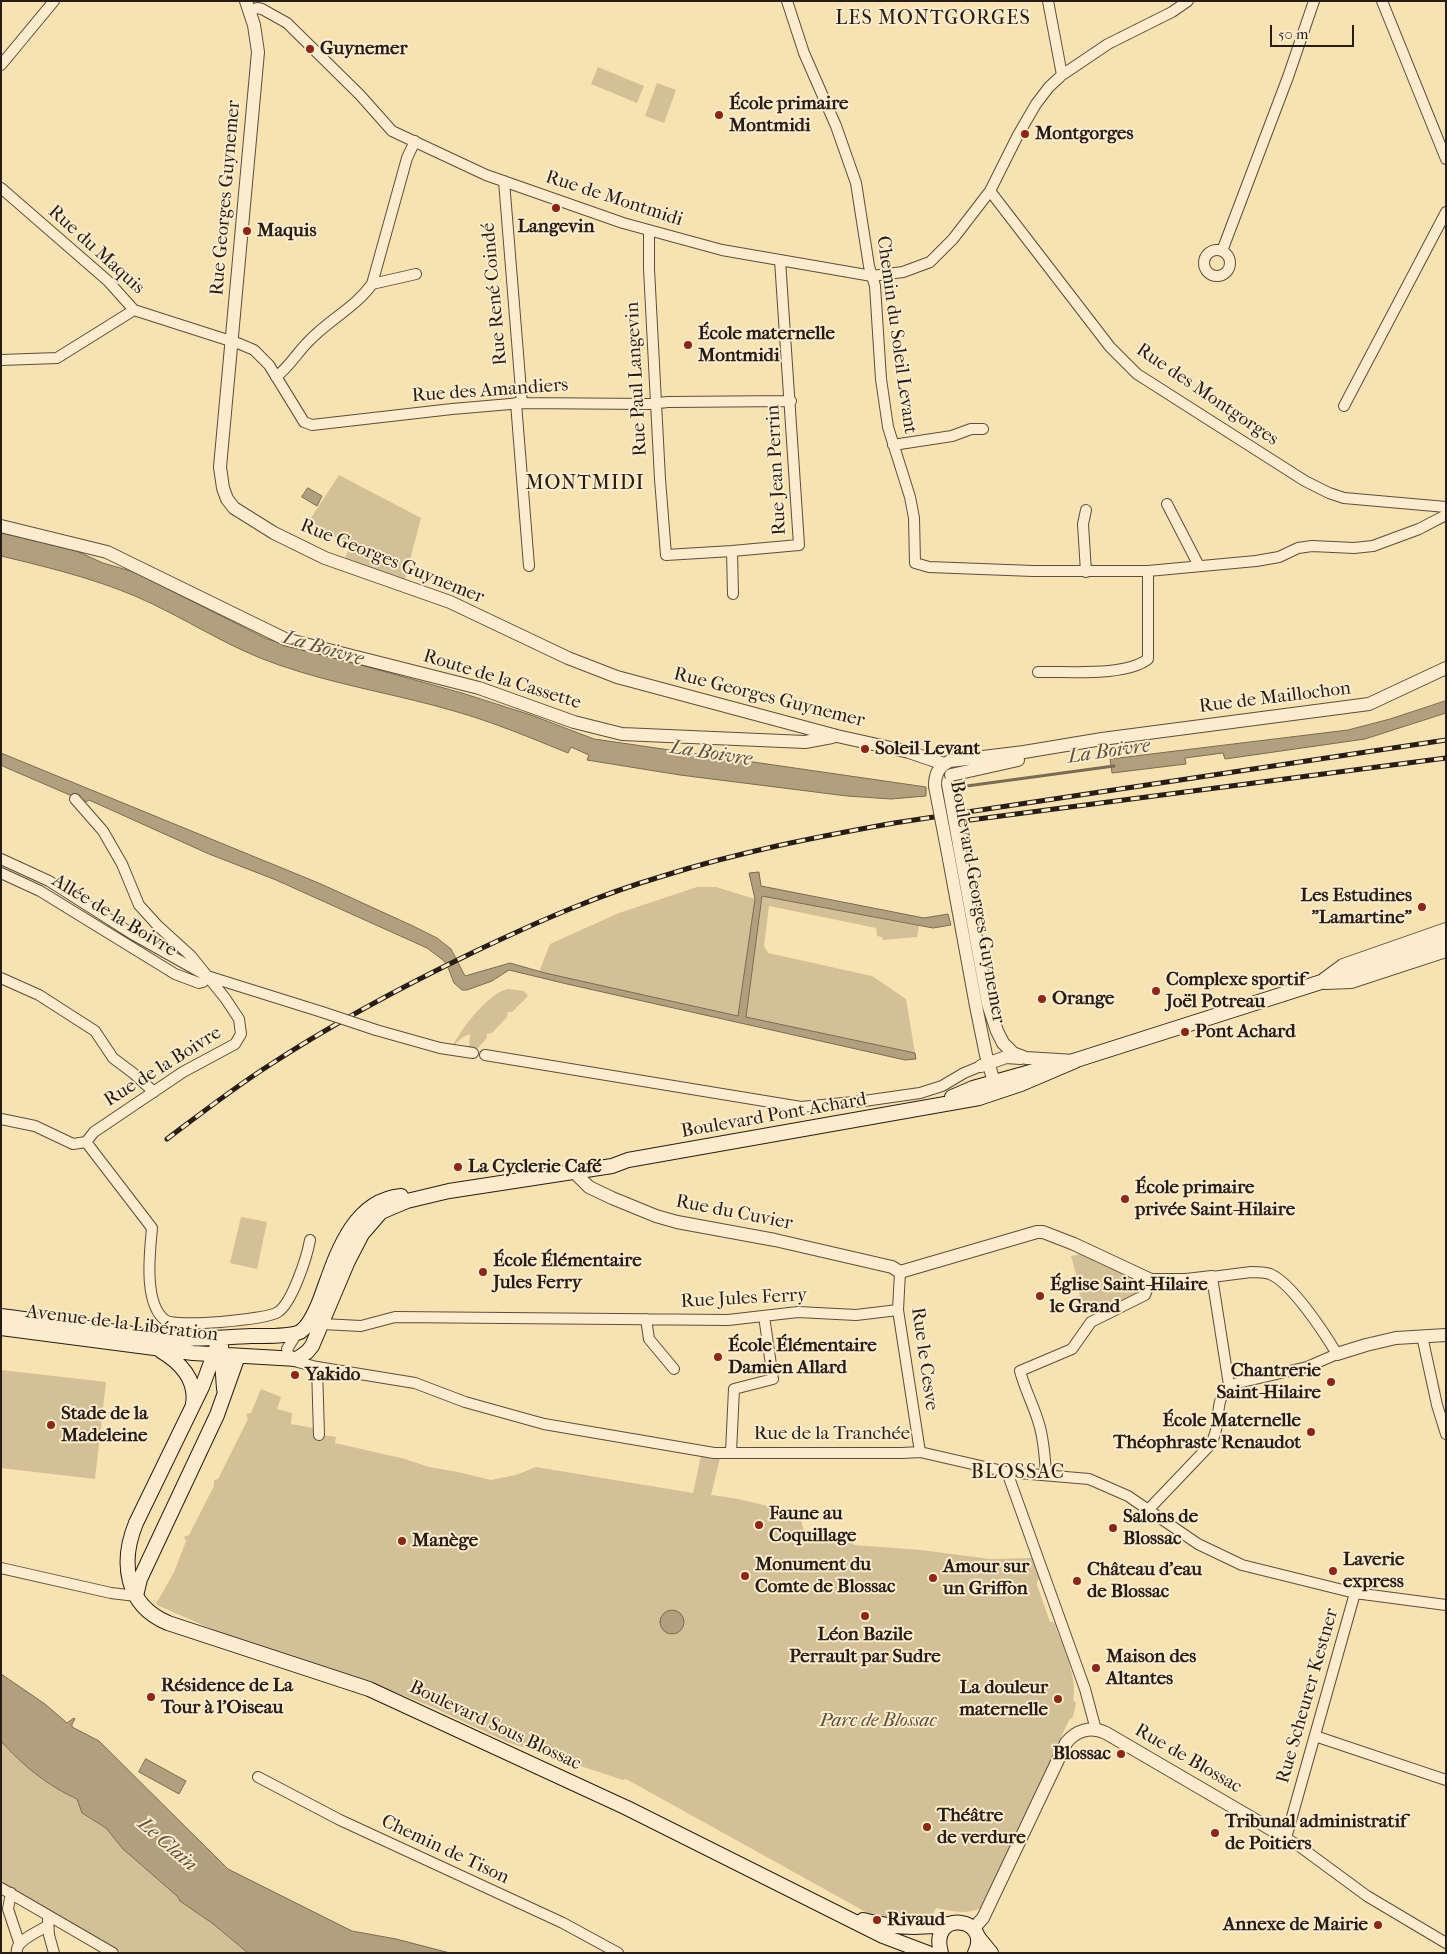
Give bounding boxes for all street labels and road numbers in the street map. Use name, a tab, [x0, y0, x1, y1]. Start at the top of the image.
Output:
street label: Rue Georges Guynemer	[206, 99, 246, 297]
street label: Rue de Montmidi	[542, 166, 686, 232]
street label: Rue du Maquis	[43, 201, 149, 299]
street label: Rue René Coindé	[477, 222, 513, 366]
street label: Chemin du Soleil Levant	[871, 235, 921, 435]
street label: Rue Paul Langevin	[622, 301, 652, 457]
street label: Rue des Montgorges	[1131, 339, 1283, 451]
street label: Rue des Amandiers	[411, 374, 569, 408]
street label: Rue Jean Perrin	[762, 404, 792, 536]
street label: Rue Georges Guynemer	[297, 515, 487, 609]
street label: Route de la Cassette	[420, 645, 584, 715]
street label: Rue Georges Guynemer	[671, 663, 867, 733]
street label: Rue de Maillochon	[1198, 677, 1352, 719]
street label: Boulevard Georges Guynemer	[944, 779, 1010, 1025]
street label: Allée de la Boivre	[47, 870, 181, 962]
street label: Rue de la Boivre	[100, 1022, 226, 1112]
street label: Boulevard Pont Achard	[680, 1088, 868, 1144]
street label: Rue du Cuvier	[674, 1190, 794, 1236]
street label: Rue Jules Ferry	[680, 1284, 808, 1314]
street label: Avenue de la Libération	[25, 1301, 219, 1347]
street label: Rue le Cesve	[905, 1306, 943, 1412]
street label: Rue de la Tranchée	[754, 1423, 910, 1445]
street label: Rue Scheurer Kestner	[1272, 1606, 1344, 1786]
street label: Boulevard Sous Blossac	[406, 1676, 584, 1776]
street label: Rue de Blossac	[1130, 1719, 1246, 1799]
street label: Chemin de Tison	[377, 1810, 513, 1890]

